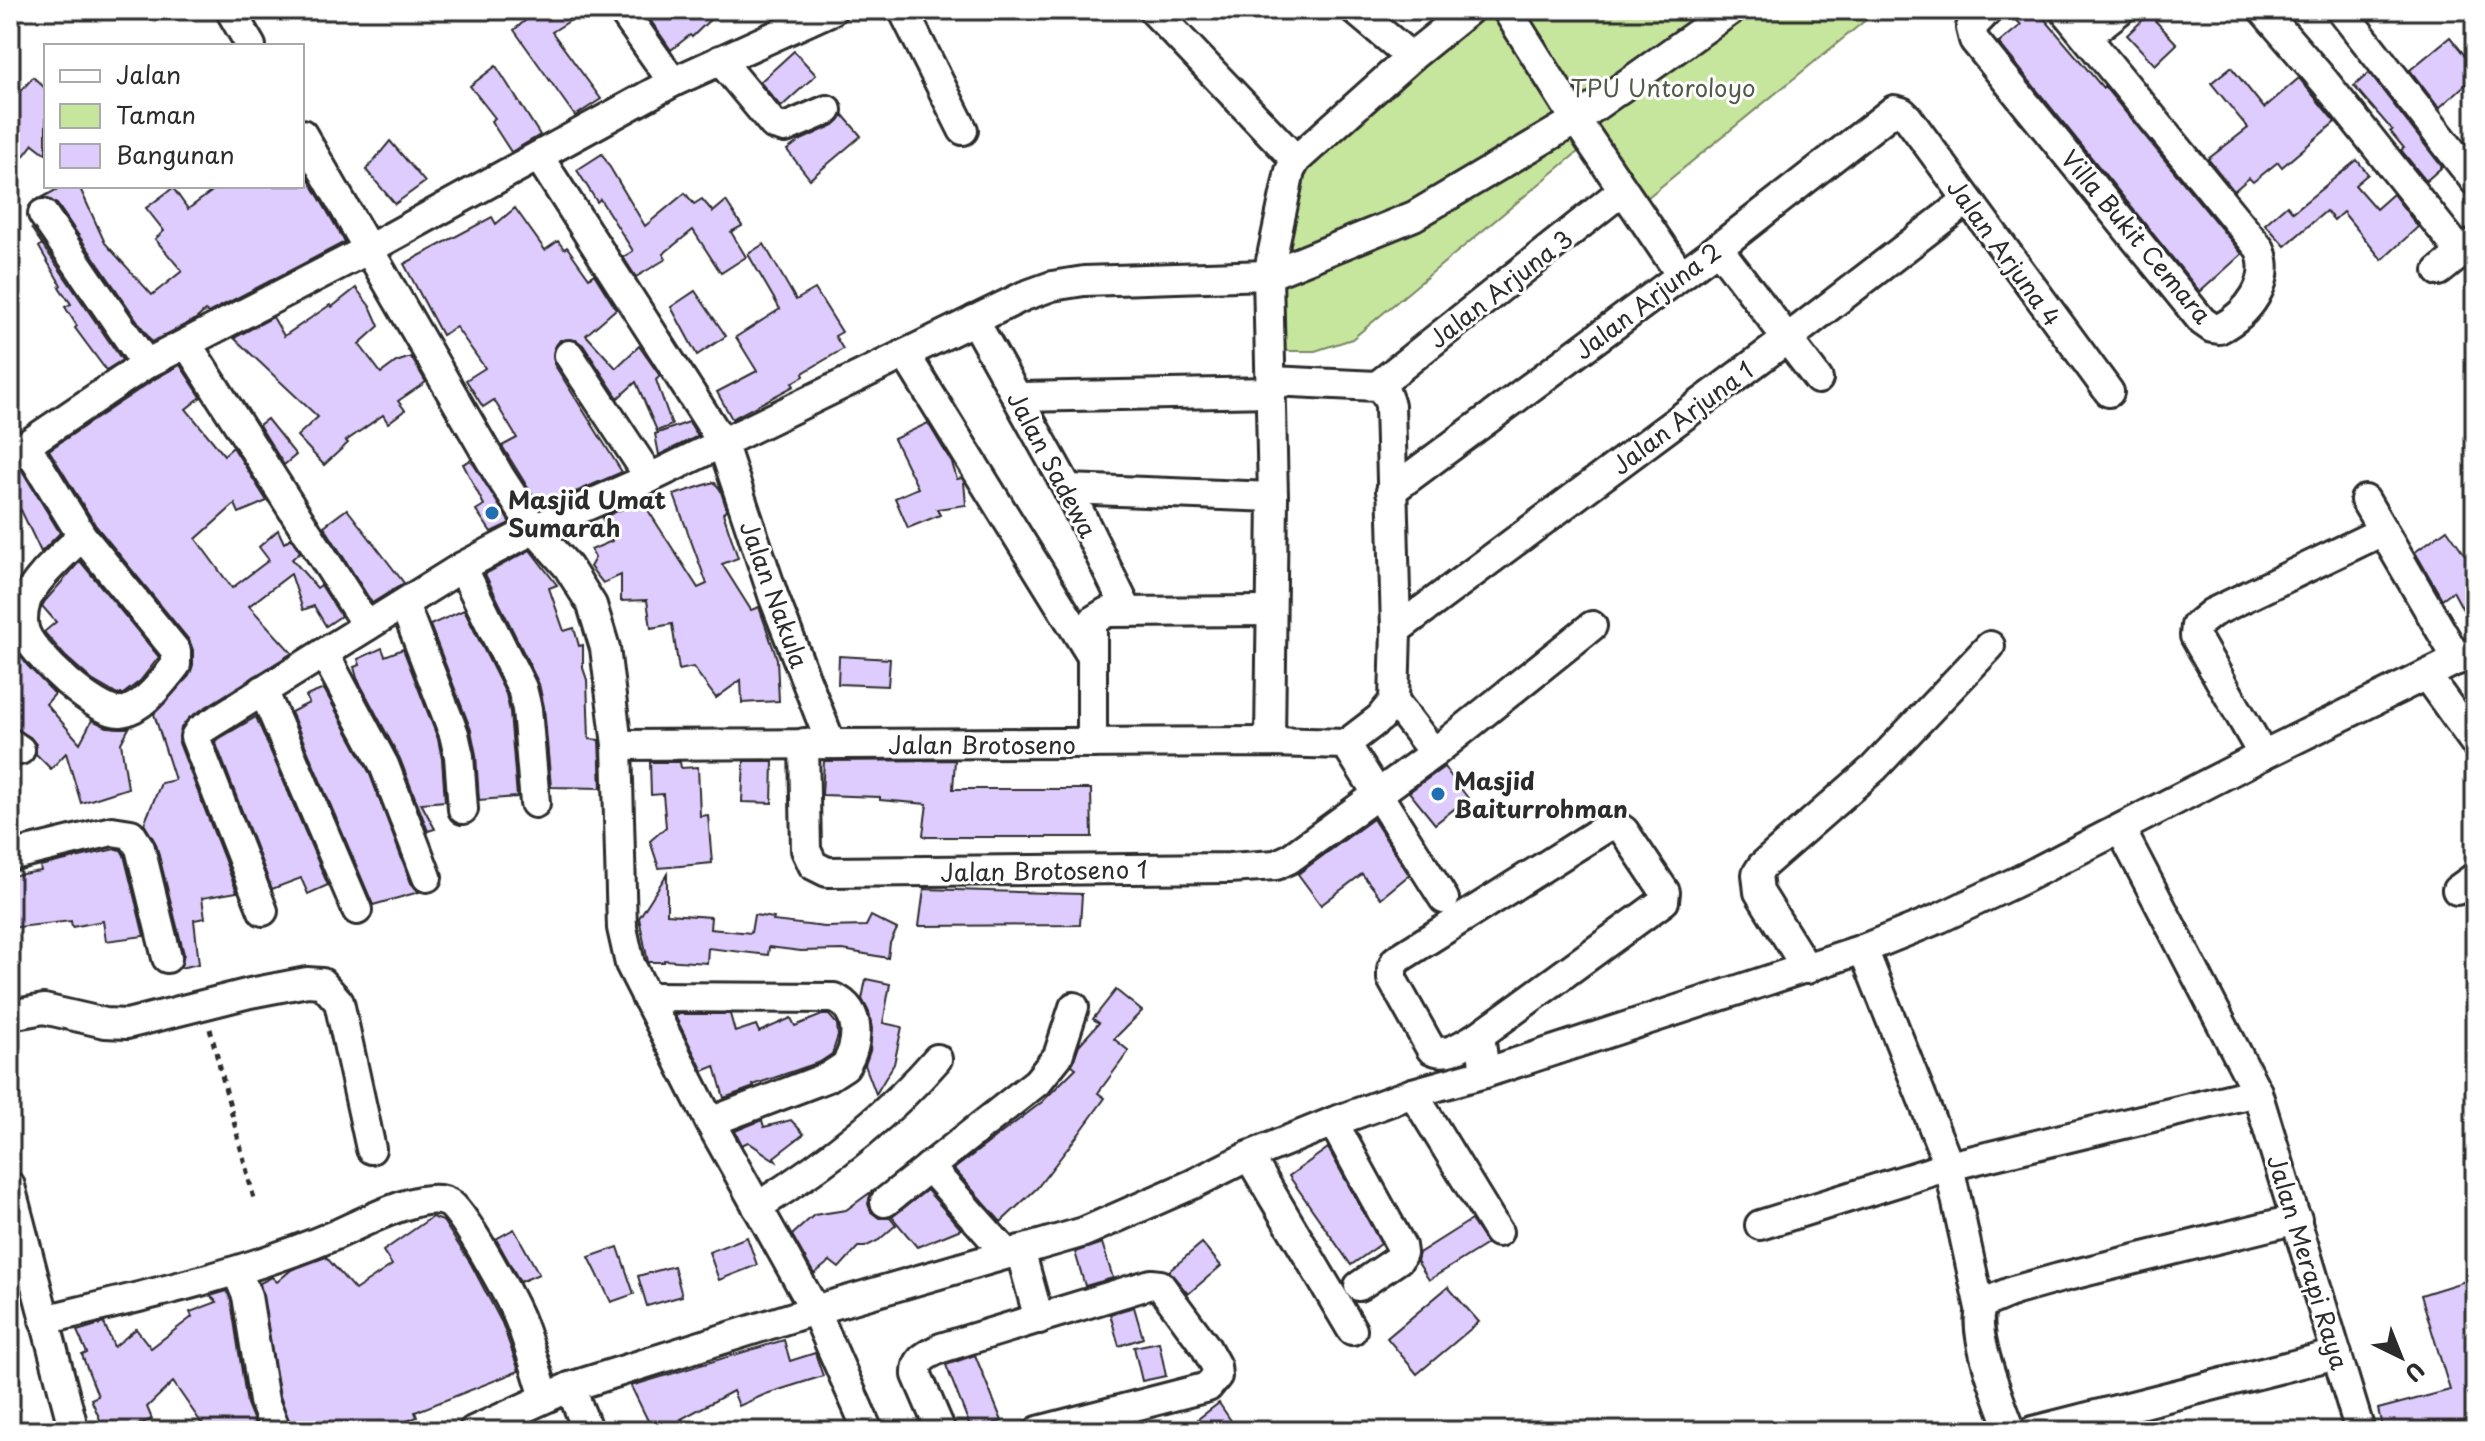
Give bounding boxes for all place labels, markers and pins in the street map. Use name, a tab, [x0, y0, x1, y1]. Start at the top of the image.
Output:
place label: Masjid Umat Sumarah	[508, 481, 667, 545]
marker: Masjid Umat Sumarah	[483, 504, 501, 522]
place label: Masjid Baiturrohman	[1454, 762, 1628, 826]
marker: Masjid Baiturrohman	[1429, 785, 1447, 803]

